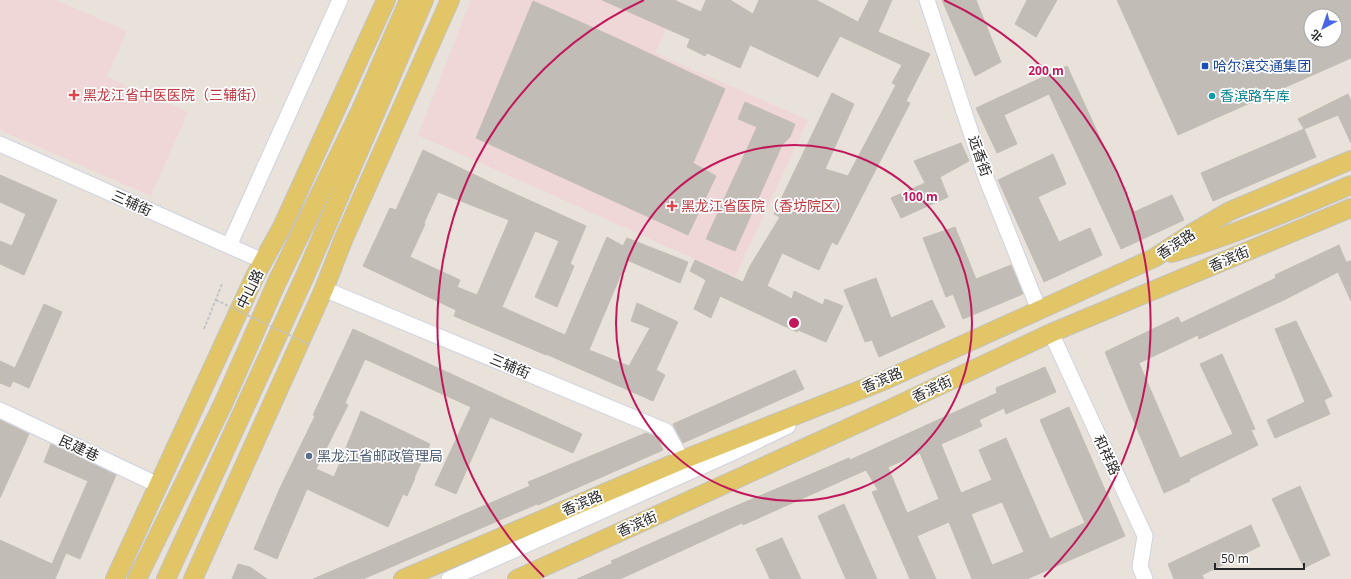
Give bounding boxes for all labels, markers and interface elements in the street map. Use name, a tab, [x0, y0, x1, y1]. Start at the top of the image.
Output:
north arrow	[1303, 8, 1343, 48]
text: 北	[1307, 27, 1325, 45]
place label: 哈尔滨交通集团	[1213, 56, 1311, 75]
marker: 哈尔滨交通集团	[1200, 61, 1210, 71]
text: 200 m	[1028, 62, 1064, 79]
place label: 黑龙江省中医医院（三辅街）	[83, 85, 265, 104]
place label: 香滨路车库	[1220, 86, 1290, 105]
marker: 黑龙江省中医医院（三辅街）	[68, 89, 80, 101]
marker: 香滨路车库	[1207, 91, 1217, 101]
street label: 远香街	[965, 133, 996, 179]
street label: 三辅街	[109, 185, 155, 220]
text: 100 m	[902, 188, 938, 205]
place label: 黑龙江省医院（香坊院区）	[681, 196, 849, 215]
marker: 黑龙江省医院（香坊院区）	[666, 200, 678, 212]
street label: 香滨路	[1153, 224, 1199, 263]
street label: 香滨街	[1206, 242, 1252, 275]
street label: 中山路	[232, 266, 267, 312]
centre of rings	[787, 316, 801, 330]
street label: 三辅街	[487, 349, 533, 382]
street label: 香滨路	[859, 363, 905, 396]
street label: 香滨街	[909, 371, 955, 406]
street label: 民建巷	[56, 430, 102, 465]
street label: 和祥路	[1090, 432, 1125, 478]
place label: 黑龙江省邮政管理局	[317, 446, 443, 465]
marker: 黑龙江省邮政管理局	[304, 451, 314, 461]
street label: 香滨路	[559, 486, 605, 519]
street label: 香滨街	[614, 506, 660, 541]
scale bar	[1215, 545, 1304, 571]
text: 50 m	[1221, 550, 1249, 567]

